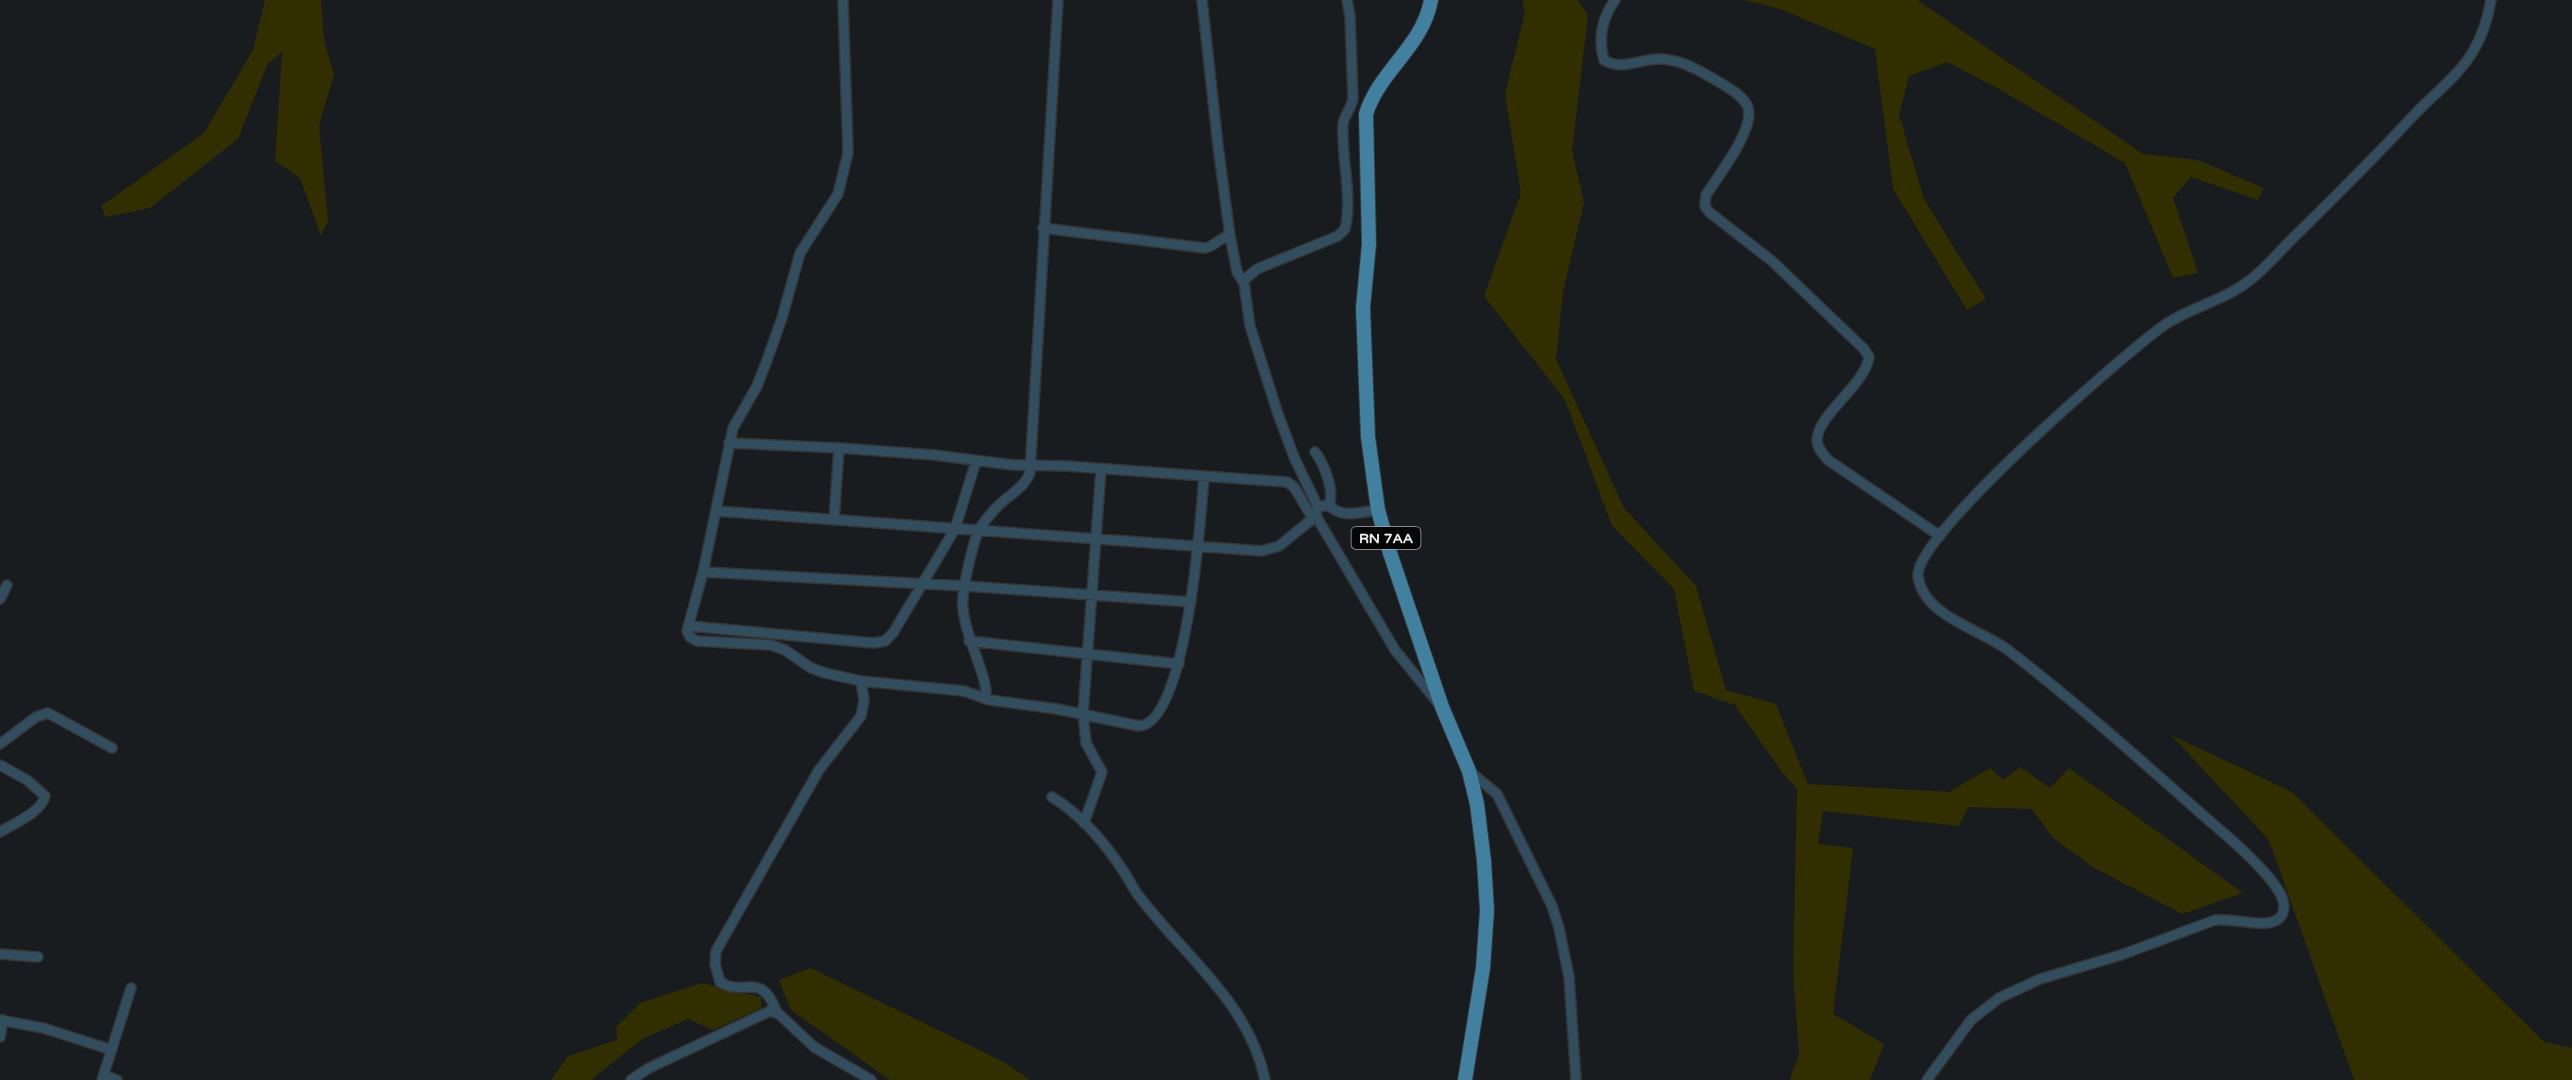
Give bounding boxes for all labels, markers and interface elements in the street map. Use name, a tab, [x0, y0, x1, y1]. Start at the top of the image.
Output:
road number: RN 7AA	[1352, 527, 1420, 549]

